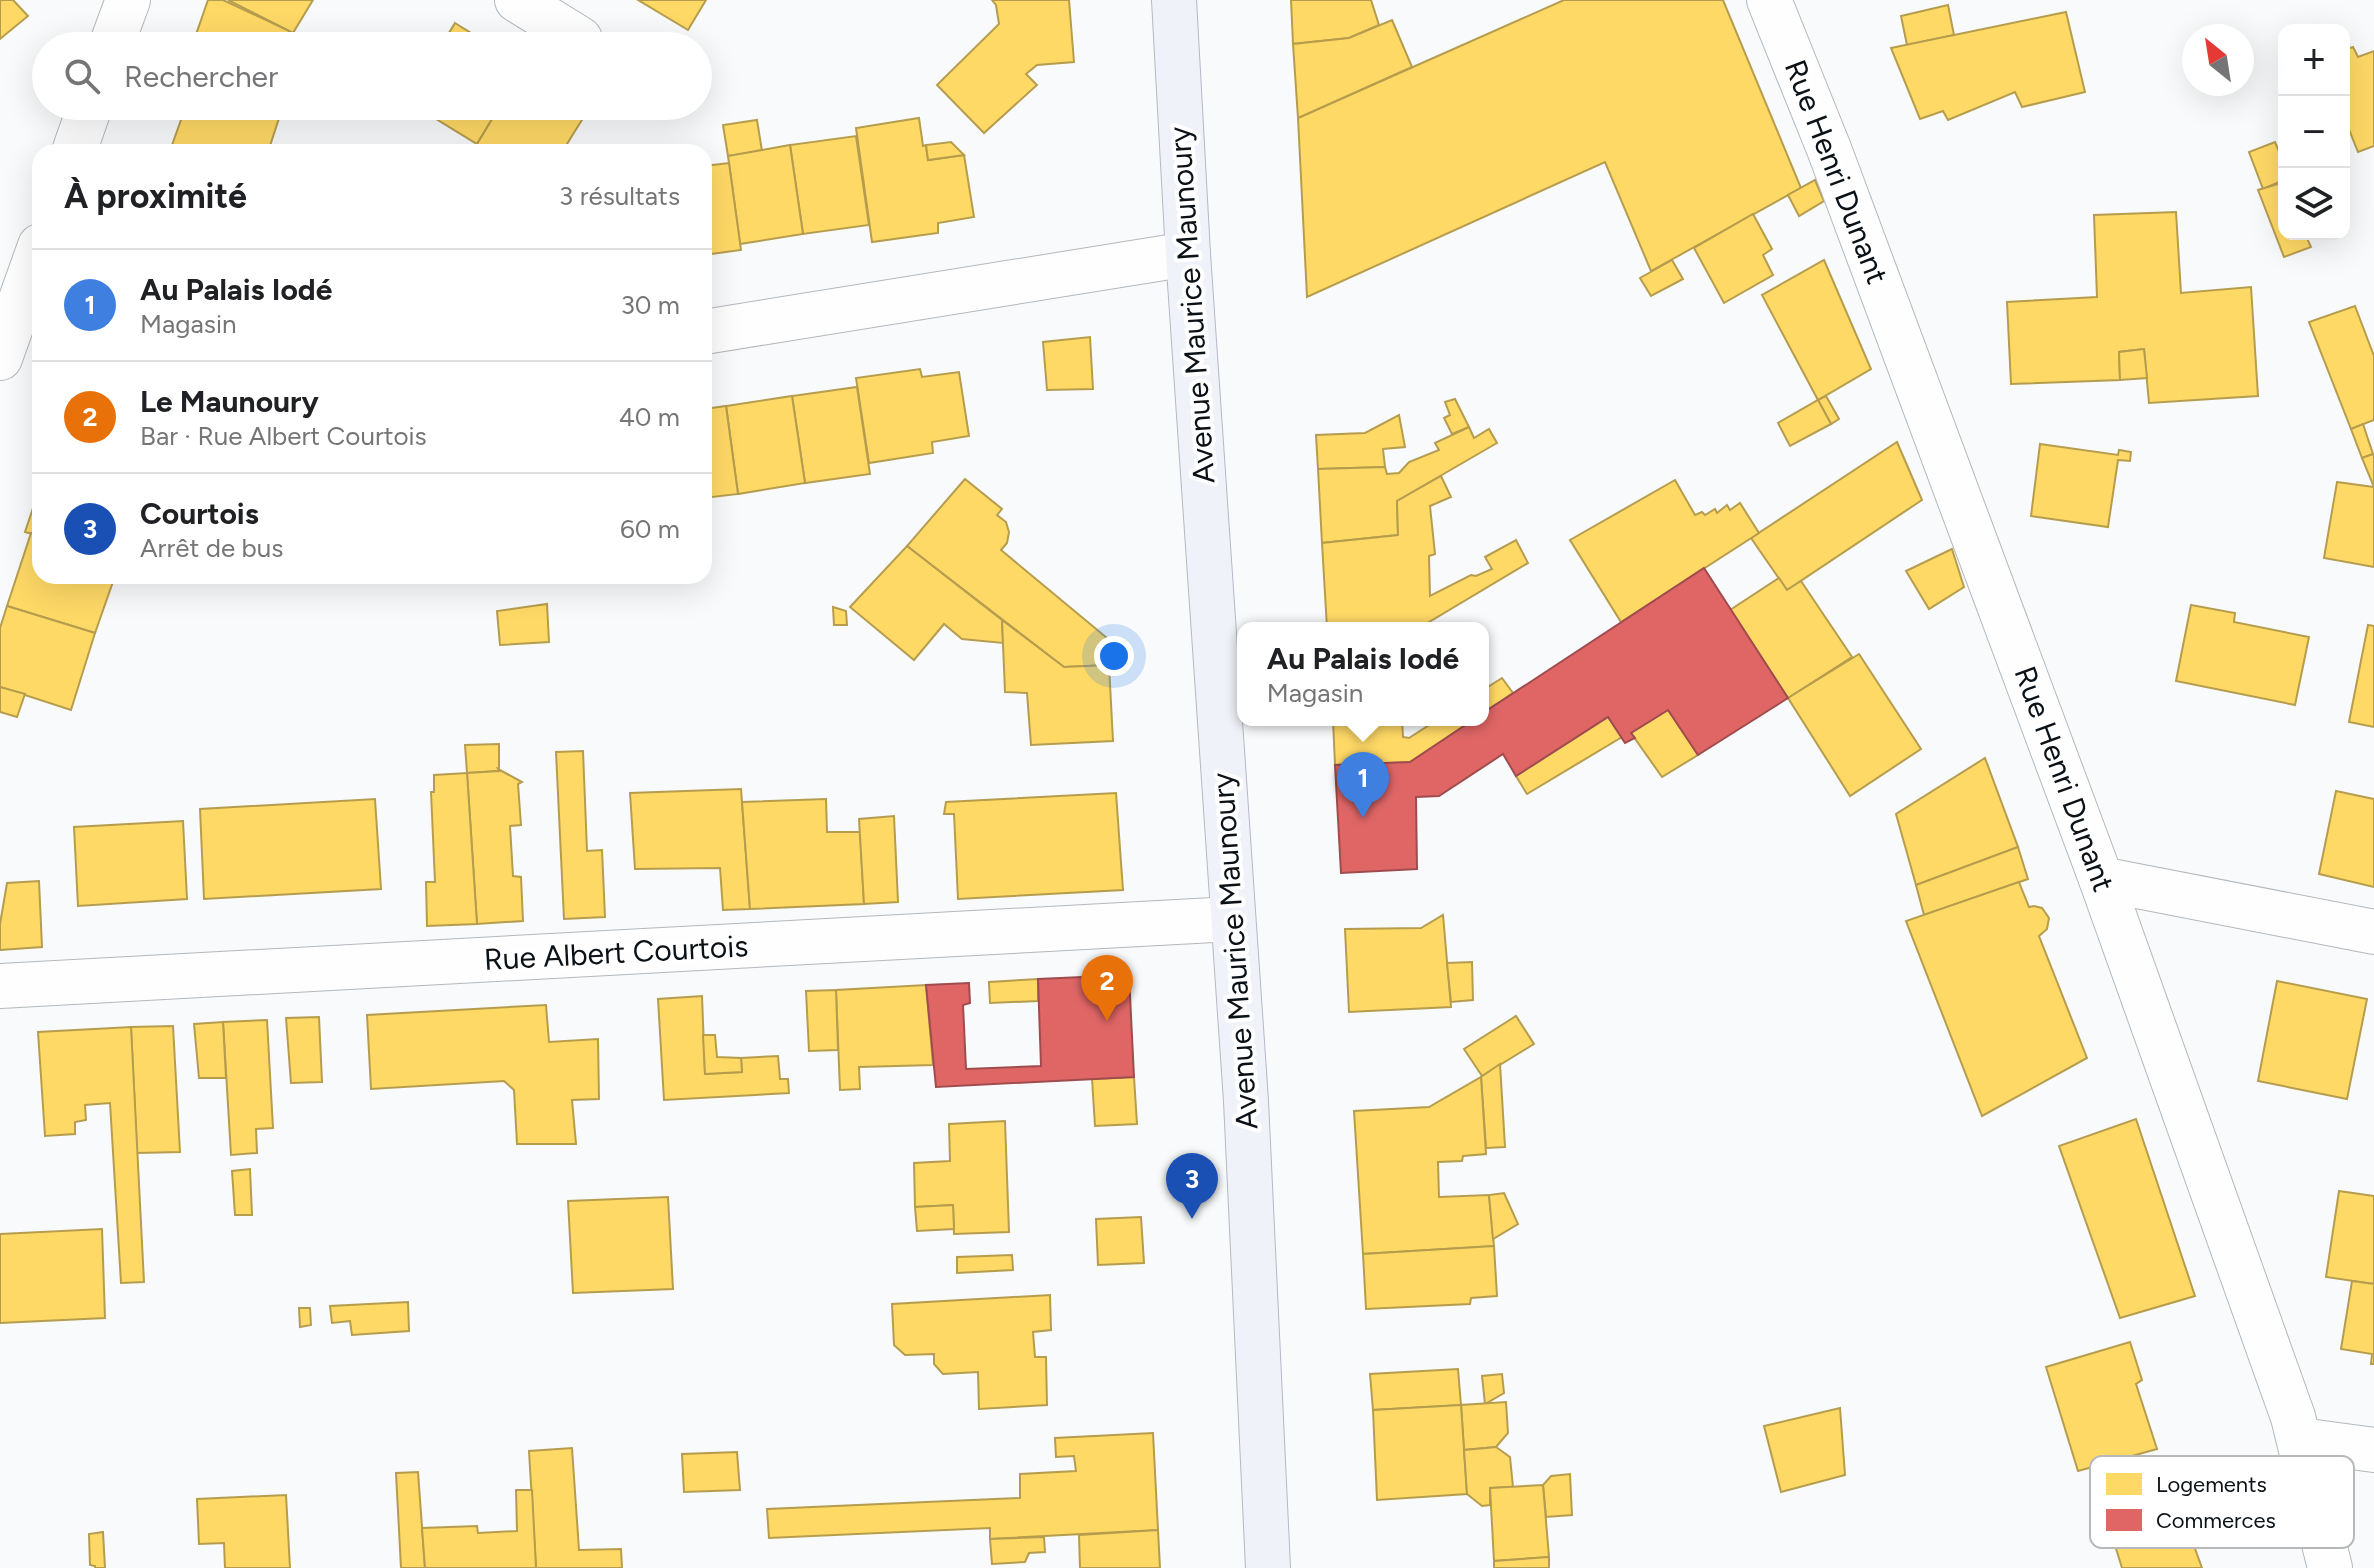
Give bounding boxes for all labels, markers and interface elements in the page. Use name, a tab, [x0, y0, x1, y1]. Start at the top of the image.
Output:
north arrow	[2182, 24, 2254, 96]
map controls	[2278, 24, 2350, 240]
button: +	[2278, 24, 2350, 96]
search box	[32, 32, 712, 120]
icon: search	[60, 54, 104, 98]
street label: Rue Henri Dunant	[1777, 55, 1896, 289]
text: Rechercher	[124, 58, 278, 95]
button: −	[2278, 96, 2350, 168]
street label: Avenue Maurice Maunoury	[1161, 125, 1222, 485]
button: layers	[2278, 168, 2350, 240]
text: À proximité	[64, 176, 247, 217]
text: 3 résultats	[559, 180, 680, 212]
text: Au Palais Iodé	[140, 271, 332, 308]
text: 1	[85, 289, 95, 321]
text: 30 m	[621, 289, 680, 321]
text: Magasin	[140, 308, 236, 340]
text: Le Maunoury	[140, 383, 319, 420]
text: 2	[82, 401, 98, 433]
text: 40 m	[619, 401, 680, 433]
text: Bar · Rue Albert Courtois	[140, 420, 427, 452]
text: Courtois	[140, 495, 259, 532]
text: 3	[83, 513, 97, 545]
text: 60 m	[620, 513, 680, 545]
text: Arrêt de bus	[140, 532, 283, 564]
popup	[1237, 622, 1489, 726]
your location	[1094, 636, 1134, 676]
text: Au Palais Iodé	[1267, 640, 1459, 677]
street label: Rue Henri Dunant	[2007, 661, 2122, 897]
text: Magasin	[1267, 677, 1363, 709]
pin: 1	[1337, 752, 1389, 818]
street label: Avenue Maurice Maunoury	[1204, 771, 1265, 1131]
street label: Rue Albert Courtois	[483, 927, 749, 978]
pin: 2	[1081, 955, 1133, 1021]
pin: 3	[1166, 1153, 1218, 1219]
legend	[2090, 1456, 2354, 1548]
text: Logements	[2156, 1471, 2267, 1498]
text: Commerces	[2156, 1507, 2276, 1534]

